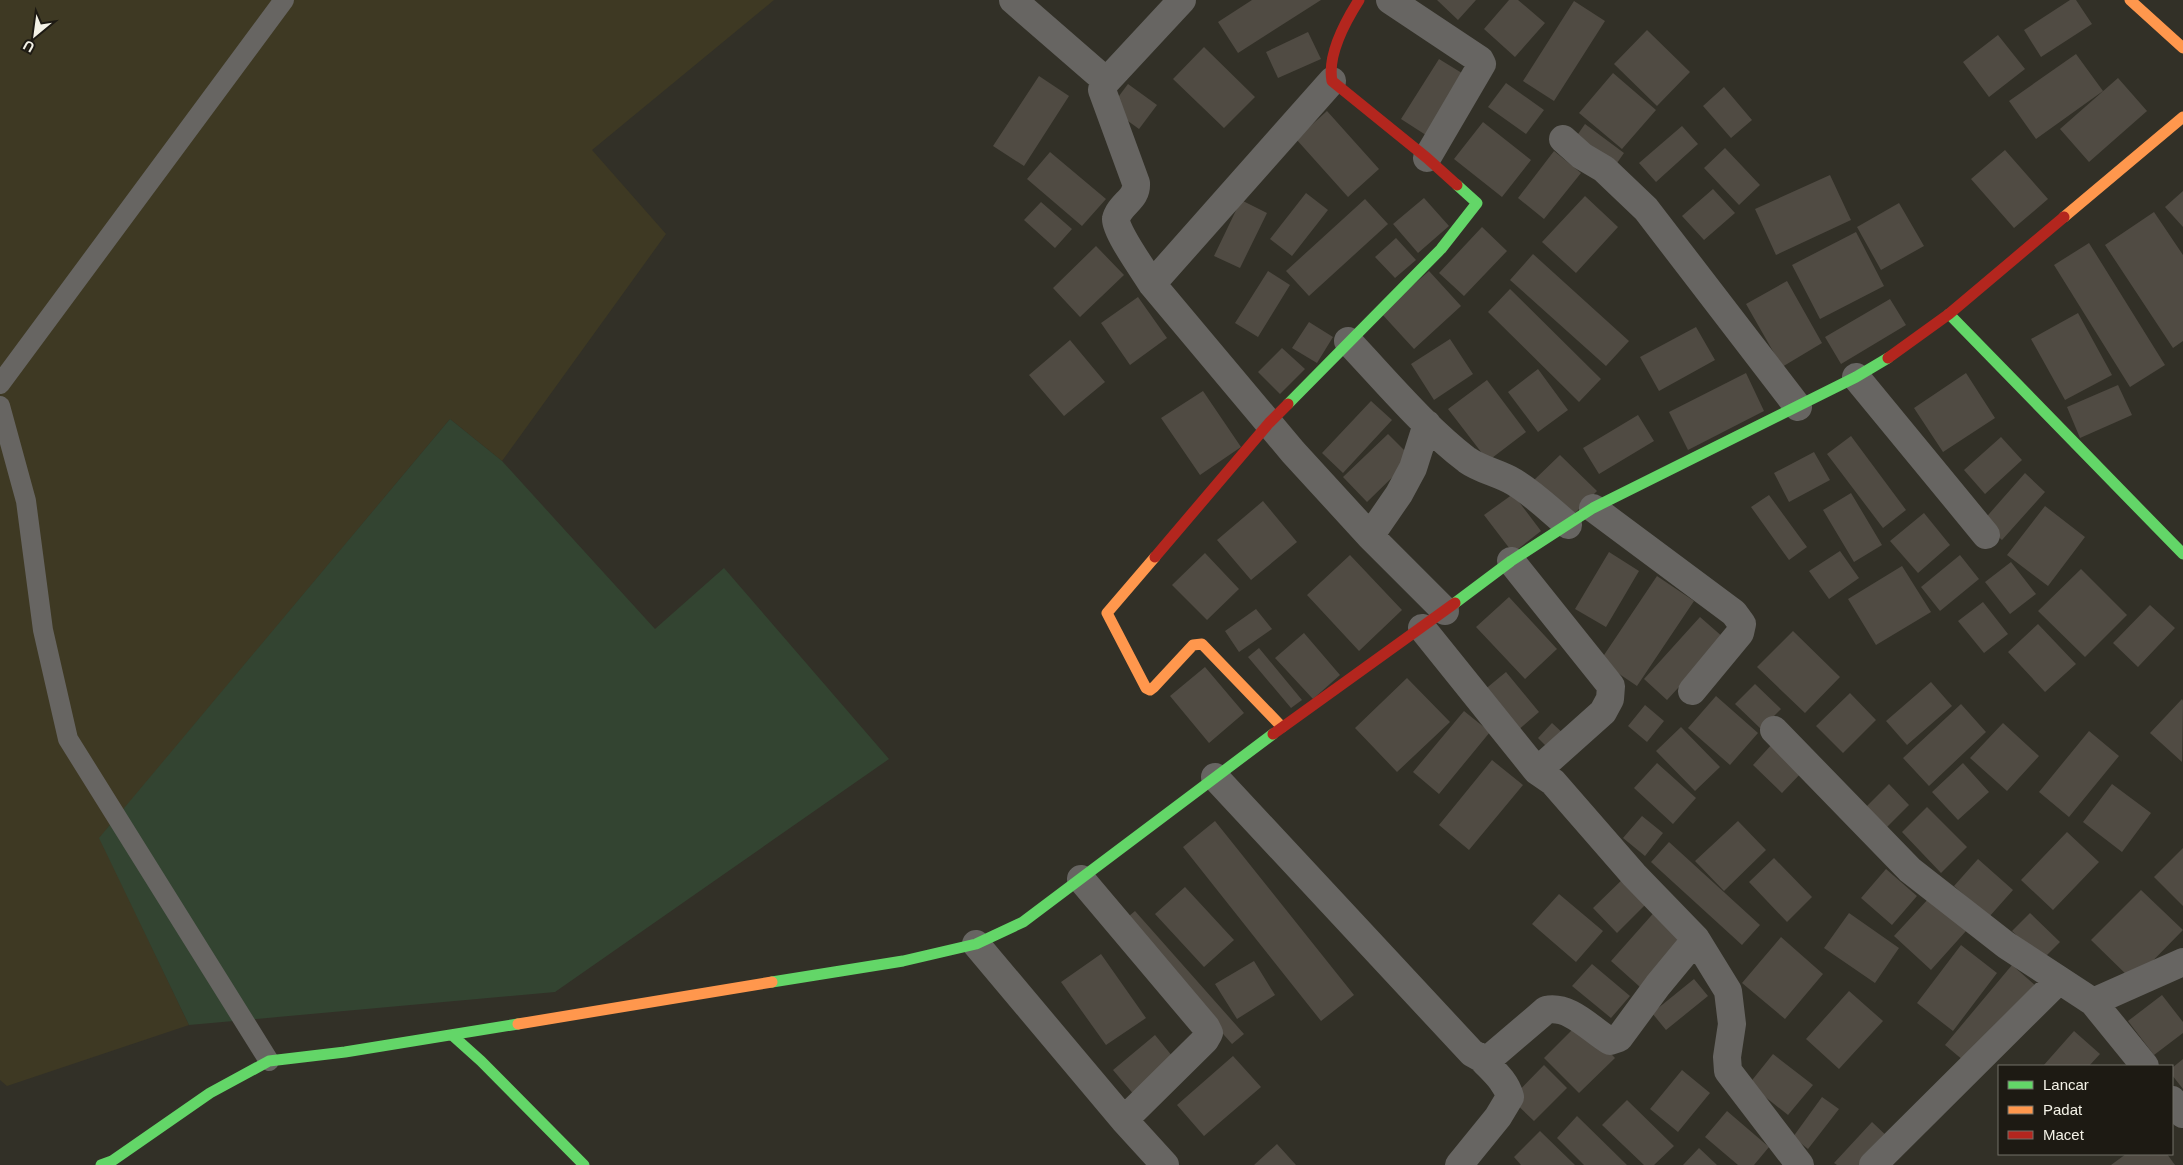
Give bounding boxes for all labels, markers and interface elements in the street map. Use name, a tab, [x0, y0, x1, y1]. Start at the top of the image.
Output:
north arrow	[10, 10, 60, 60]
text: U	[20, 37, 37, 56]
legend	[1998, 1065, 2173, 1155]
text: Lancar	[2043, 1076, 2089, 1093]
text: Padat	[2043, 1101, 2083, 1118]
text: Macet	[2043, 1126, 2085, 1143]

